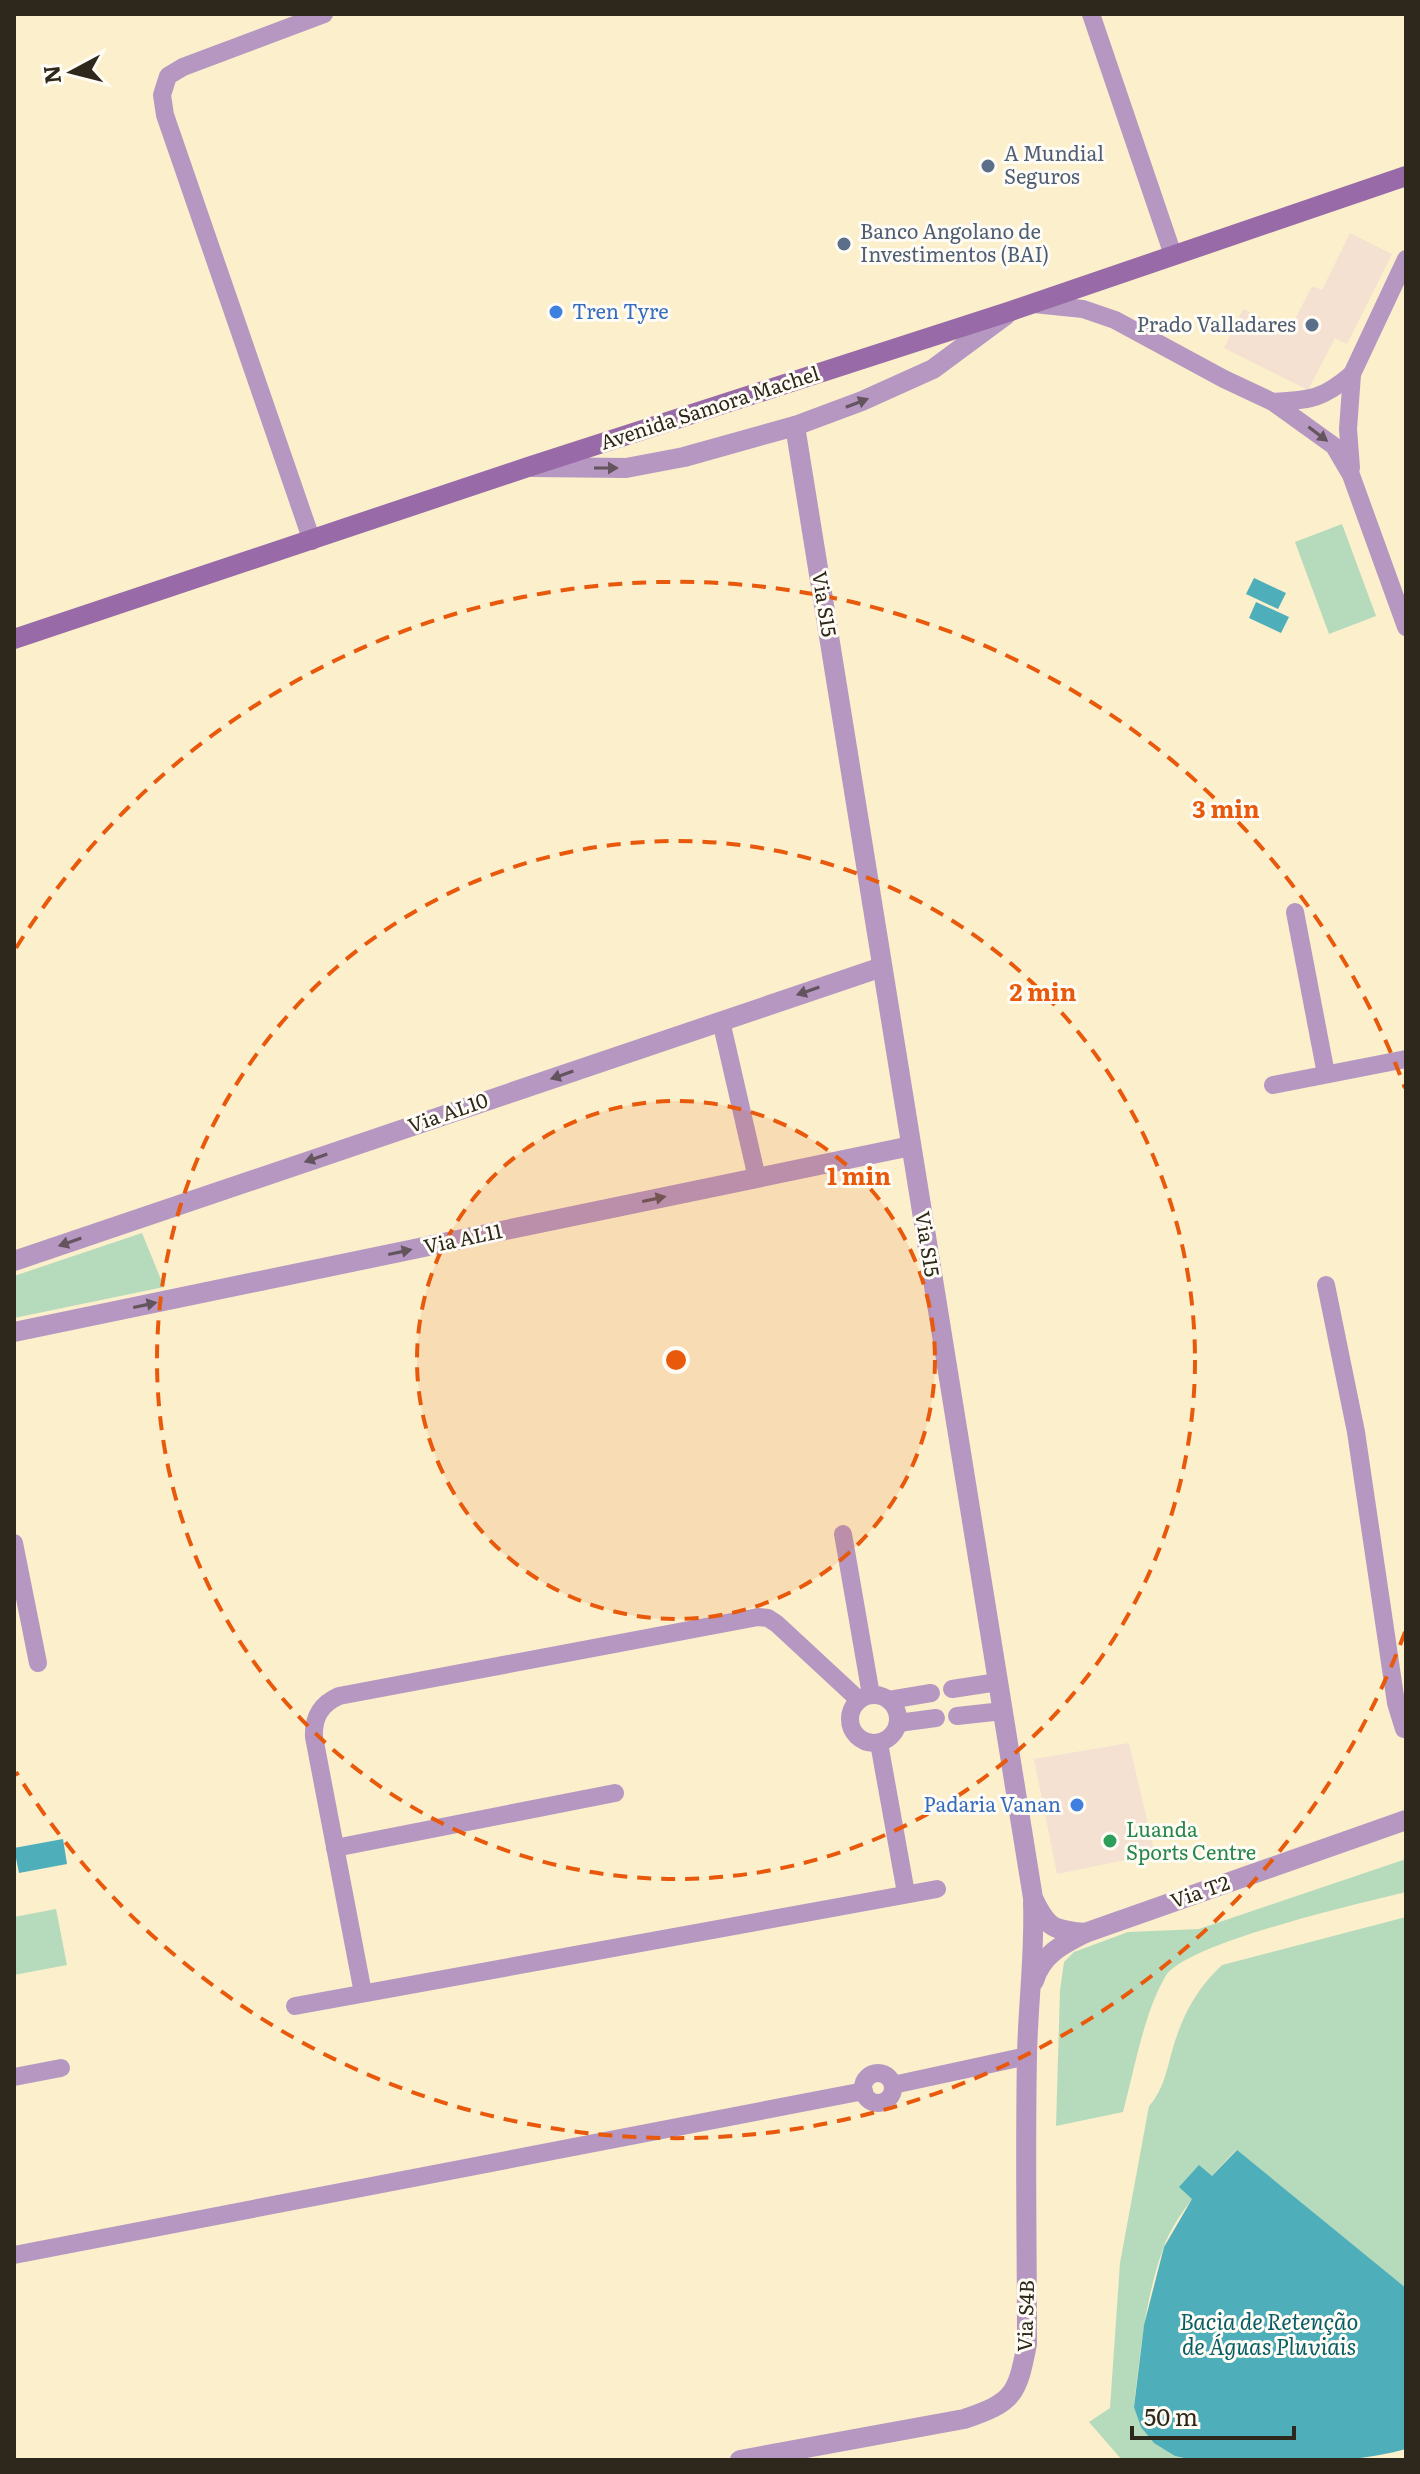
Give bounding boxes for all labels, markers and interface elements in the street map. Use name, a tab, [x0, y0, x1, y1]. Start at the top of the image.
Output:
north arrow	[32, 32, 112, 112]
text: N	[33, 63, 68, 86]
place label: A Mundial Seguros	[1004, 137, 1104, 190]
marker: A Mundial Seguros	[979, 157, 997, 175]
place label: Banco Angolano de Investimentos (BAI)	[860, 215, 1049, 268]
marker: Banco Angolano de Investimentos (BAI)	[835, 235, 853, 253]
place label: Tren Tyre	[572, 295, 669, 325]
marker: Tren Tyre	[547, 303, 565, 321]
place label: Prado Valladares	[1137, 308, 1296, 338]
marker: Prado Valladares	[1303, 316, 1321, 334]
street label: Avenida Samora Machel	[596, 356, 823, 456]
one-way arrow	[845, 396, 869, 409]
one-way arrow	[1308, 425, 1328, 441]
one-way arrow	[594, 462, 619, 474]
street label: Via S15	[806, 569, 846, 639]
text: 3 min	[1192, 790, 1260, 825]
text: 2 min	[1009, 973, 1077, 1008]
one-way arrow	[796, 986, 820, 998]
one-way arrow	[550, 1069, 574, 1081]
street label: Via AL10	[403, 1083, 492, 1139]
one-way arrow	[304, 1153, 328, 1165]
text: 1 min	[827, 1157, 891, 1192]
one-way arrow	[642, 1192, 667, 1205]
street label: Via S15	[909, 1209, 949, 1279]
street label: Via AL11	[421, 1214, 505, 1260]
one-way arrow	[58, 1236, 82, 1248]
one-way arrow	[387, 1245, 412, 1258]
one-way arrow	[133, 1298, 158, 1311]
centre of rings	[662, 1346, 690, 1374]
place label: Padaria Vanan	[924, 1788, 1061, 1818]
marker: Padaria Vanan	[1068, 1796, 1086, 1814]
place label: Luanda Sports Centre	[1126, 1813, 1256, 1866]
marker: Luanda Sports Centre	[1101, 1832, 1119, 1850]
street label: Via T2	[1166, 1866, 1233, 1914]
street label: Via S4B	[1008, 2279, 1040, 2352]
water label: Bacia de Retenção de Águas Pluviais	[1180, 2304, 1358, 2362]
scale bar	[1132, 2390, 1294, 2440]
text: 50 m	[1144, 2398, 1198, 2433]

